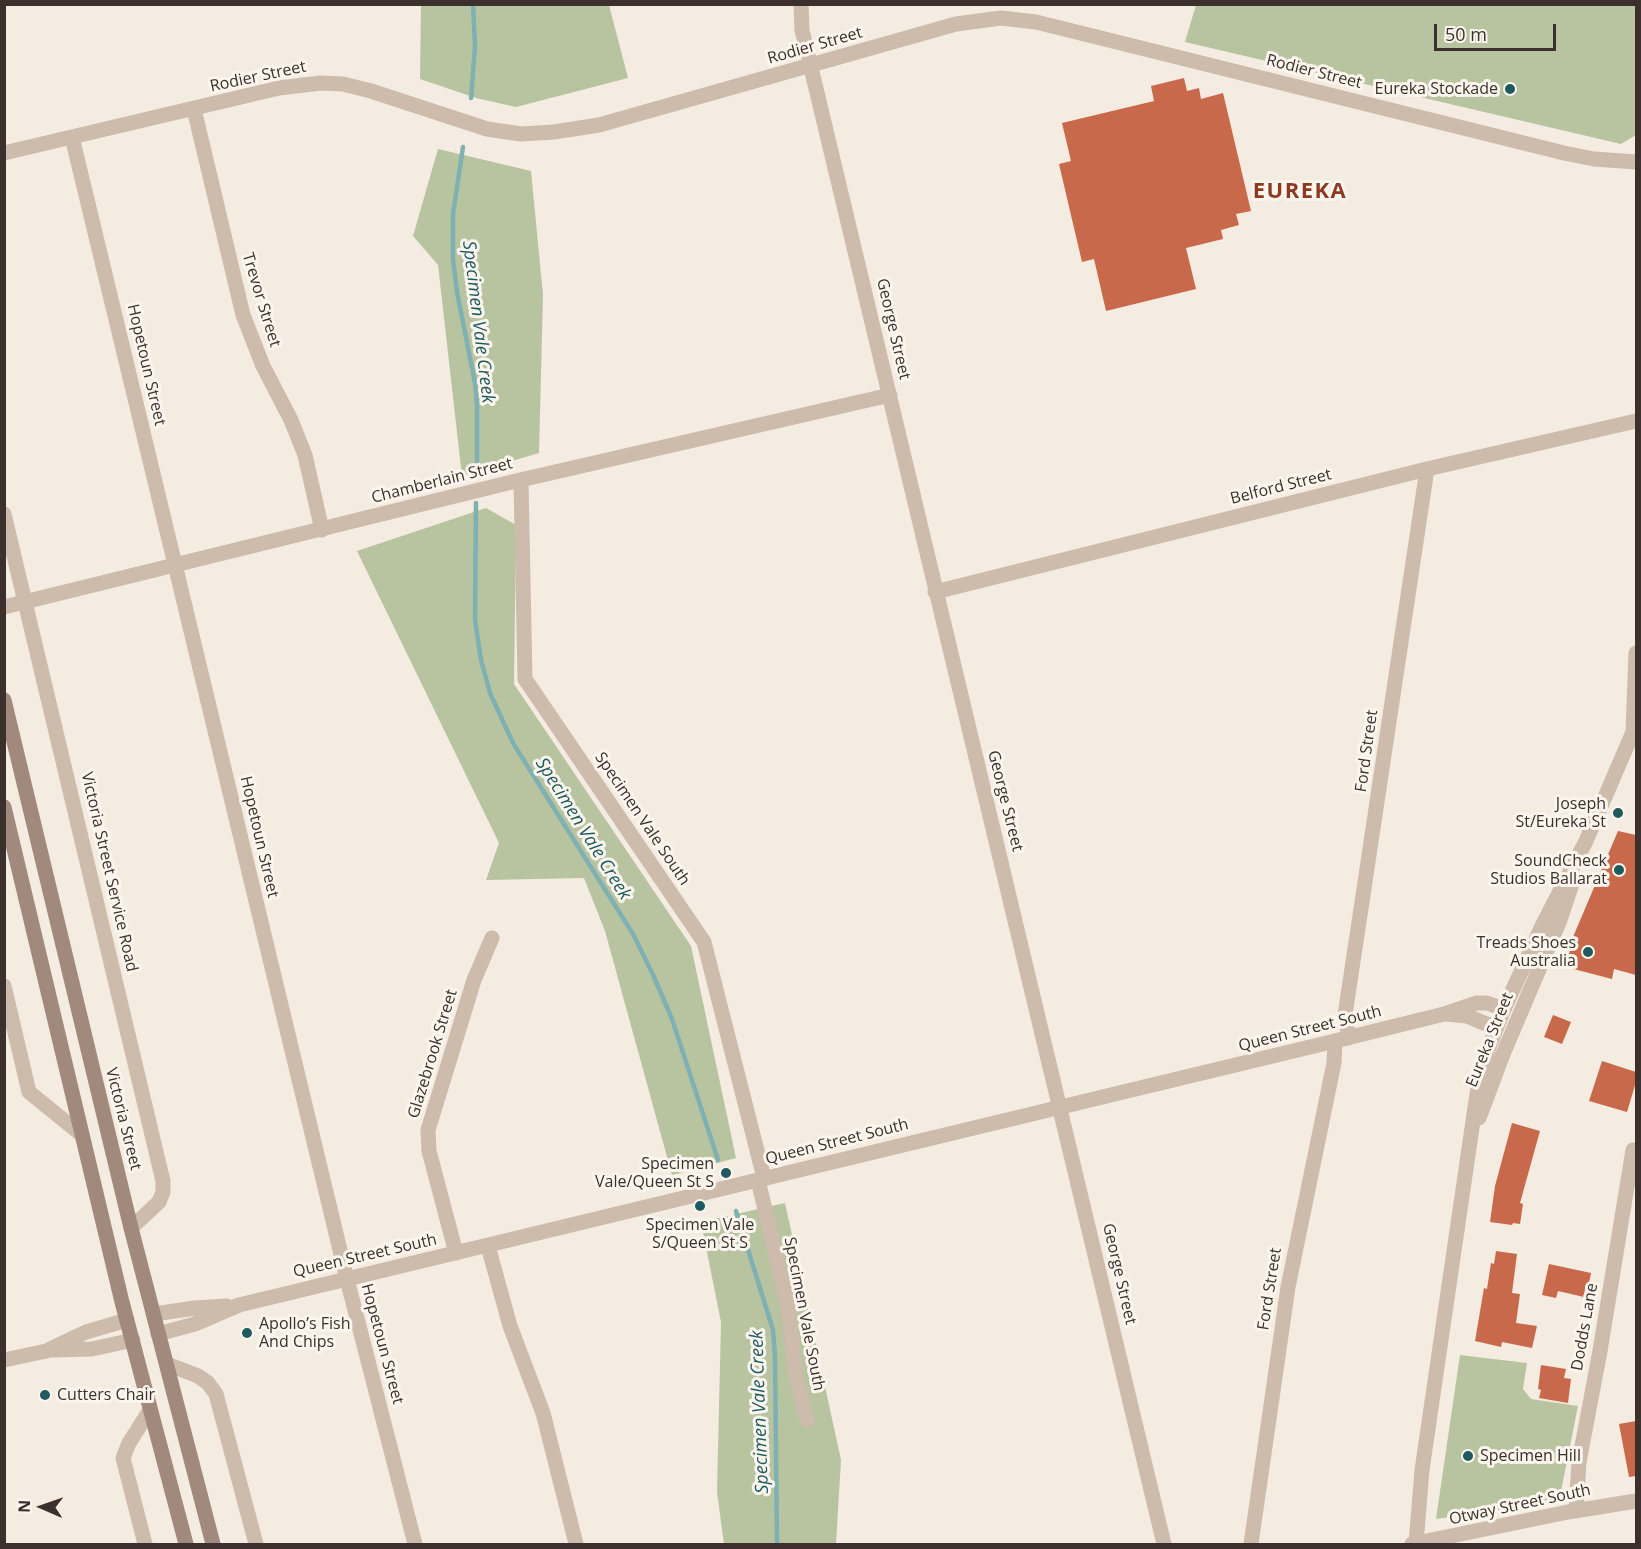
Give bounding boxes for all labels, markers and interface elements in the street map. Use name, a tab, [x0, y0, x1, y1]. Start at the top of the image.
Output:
scale bar	[1437, 12, 1558, 50]
text: 50 m	[1445, 22, 1487, 46]
street label: Rodier Street	[765, 23, 865, 69]
street label: Rodier Street	[1264, 51, 1364, 93]
street label: Rodier Street	[208, 57, 308, 97]
place label: Eureka Stockade	[1374, 79, 1498, 99]
marker: Eureka Stockade	[1503, 82, 1517, 96]
district label: EUREKA	[1253, 179, 1347, 205]
water label: Specimen Vale Creek	[457, 240, 499, 404]
street label: Trevor Street	[238, 251, 284, 349]
street label: George Street	[872, 277, 914, 381]
street label: Hopetoun Street	[123, 302, 169, 428]
street label: Chamberlain Street	[370, 454, 514, 508]
street label: Belford Street	[1228, 465, 1334, 509]
street label: Ford Street	[1352, 709, 1382, 793]
street label: Specimen Vale South	[590, 749, 694, 889]
street label: George Street	[983, 749, 1027, 853]
water label: Specimen Vale Creek	[531, 754, 635, 904]
street label: Victoria Street Service Road	[77, 770, 141, 974]
street label: Hopetoun Street	[236, 774, 282, 900]
place label: Joseph St/Eureka St	[1516, 794, 1606, 832]
marker: Joseph St/Eureka St	[1611, 806, 1625, 820]
place label: SoundCheck Studios Ballarat	[1490, 851, 1607, 889]
marker: SoundCheck Studios Ballarat	[1612, 863, 1626, 877]
place label: Treads Shoes Australia	[1476, 933, 1576, 971]
marker: Treads Shoes Australia	[1581, 945, 1595, 959]
street label: Glazebrook Street	[404, 987, 462, 1121]
street label: Eureka Street	[1462, 990, 1518, 1090]
street label: Queen Street South	[1236, 1002, 1384, 1056]
street label: Victoria Street	[101, 1066, 145, 1172]
street label: Queen Street South	[763, 1115, 911, 1169]
place label: Specimen Vale/Queen St S	[595, 1154, 714, 1192]
marker: Specimen Vale/Queen St S	[719, 1166, 733, 1180]
marker: Specimen Vale S/Queen St S	[693, 1199, 707, 1213]
place label: Specimen Vale S/Queen St S	[646, 1215, 754, 1253]
street label: George Street	[1098, 1222, 1140, 1326]
street label: Queen Street South	[291, 1230, 439, 1282]
street label: Specimen Vale South	[780, 1235, 828, 1393]
street label: Ford Street	[1254, 1246, 1286, 1332]
street label: Hopetoun Street	[357, 1282, 407, 1406]
street label: Dodds Lane	[1568, 1282, 1602, 1372]
place label: Apollo’s Fish And Chips	[259, 1314, 350, 1352]
marker: Apollo’s Fish And Chips	[240, 1326, 254, 1340]
water label: Specimen Vale Creek	[746, 1330, 774, 1494]
place label: Cutters Chair	[57, 1385, 155, 1405]
marker: Cutters Chair	[38, 1388, 52, 1402]
place label: Specimen Hill	[1480, 1446, 1581, 1466]
marker: Specimen Hill	[1461, 1449, 1475, 1463]
north arrow	[12, 1477, 72, 1537]
street label: Otway Street South	[1447, 1481, 1593, 1529]
text: N	[13, 1499, 35, 1513]

